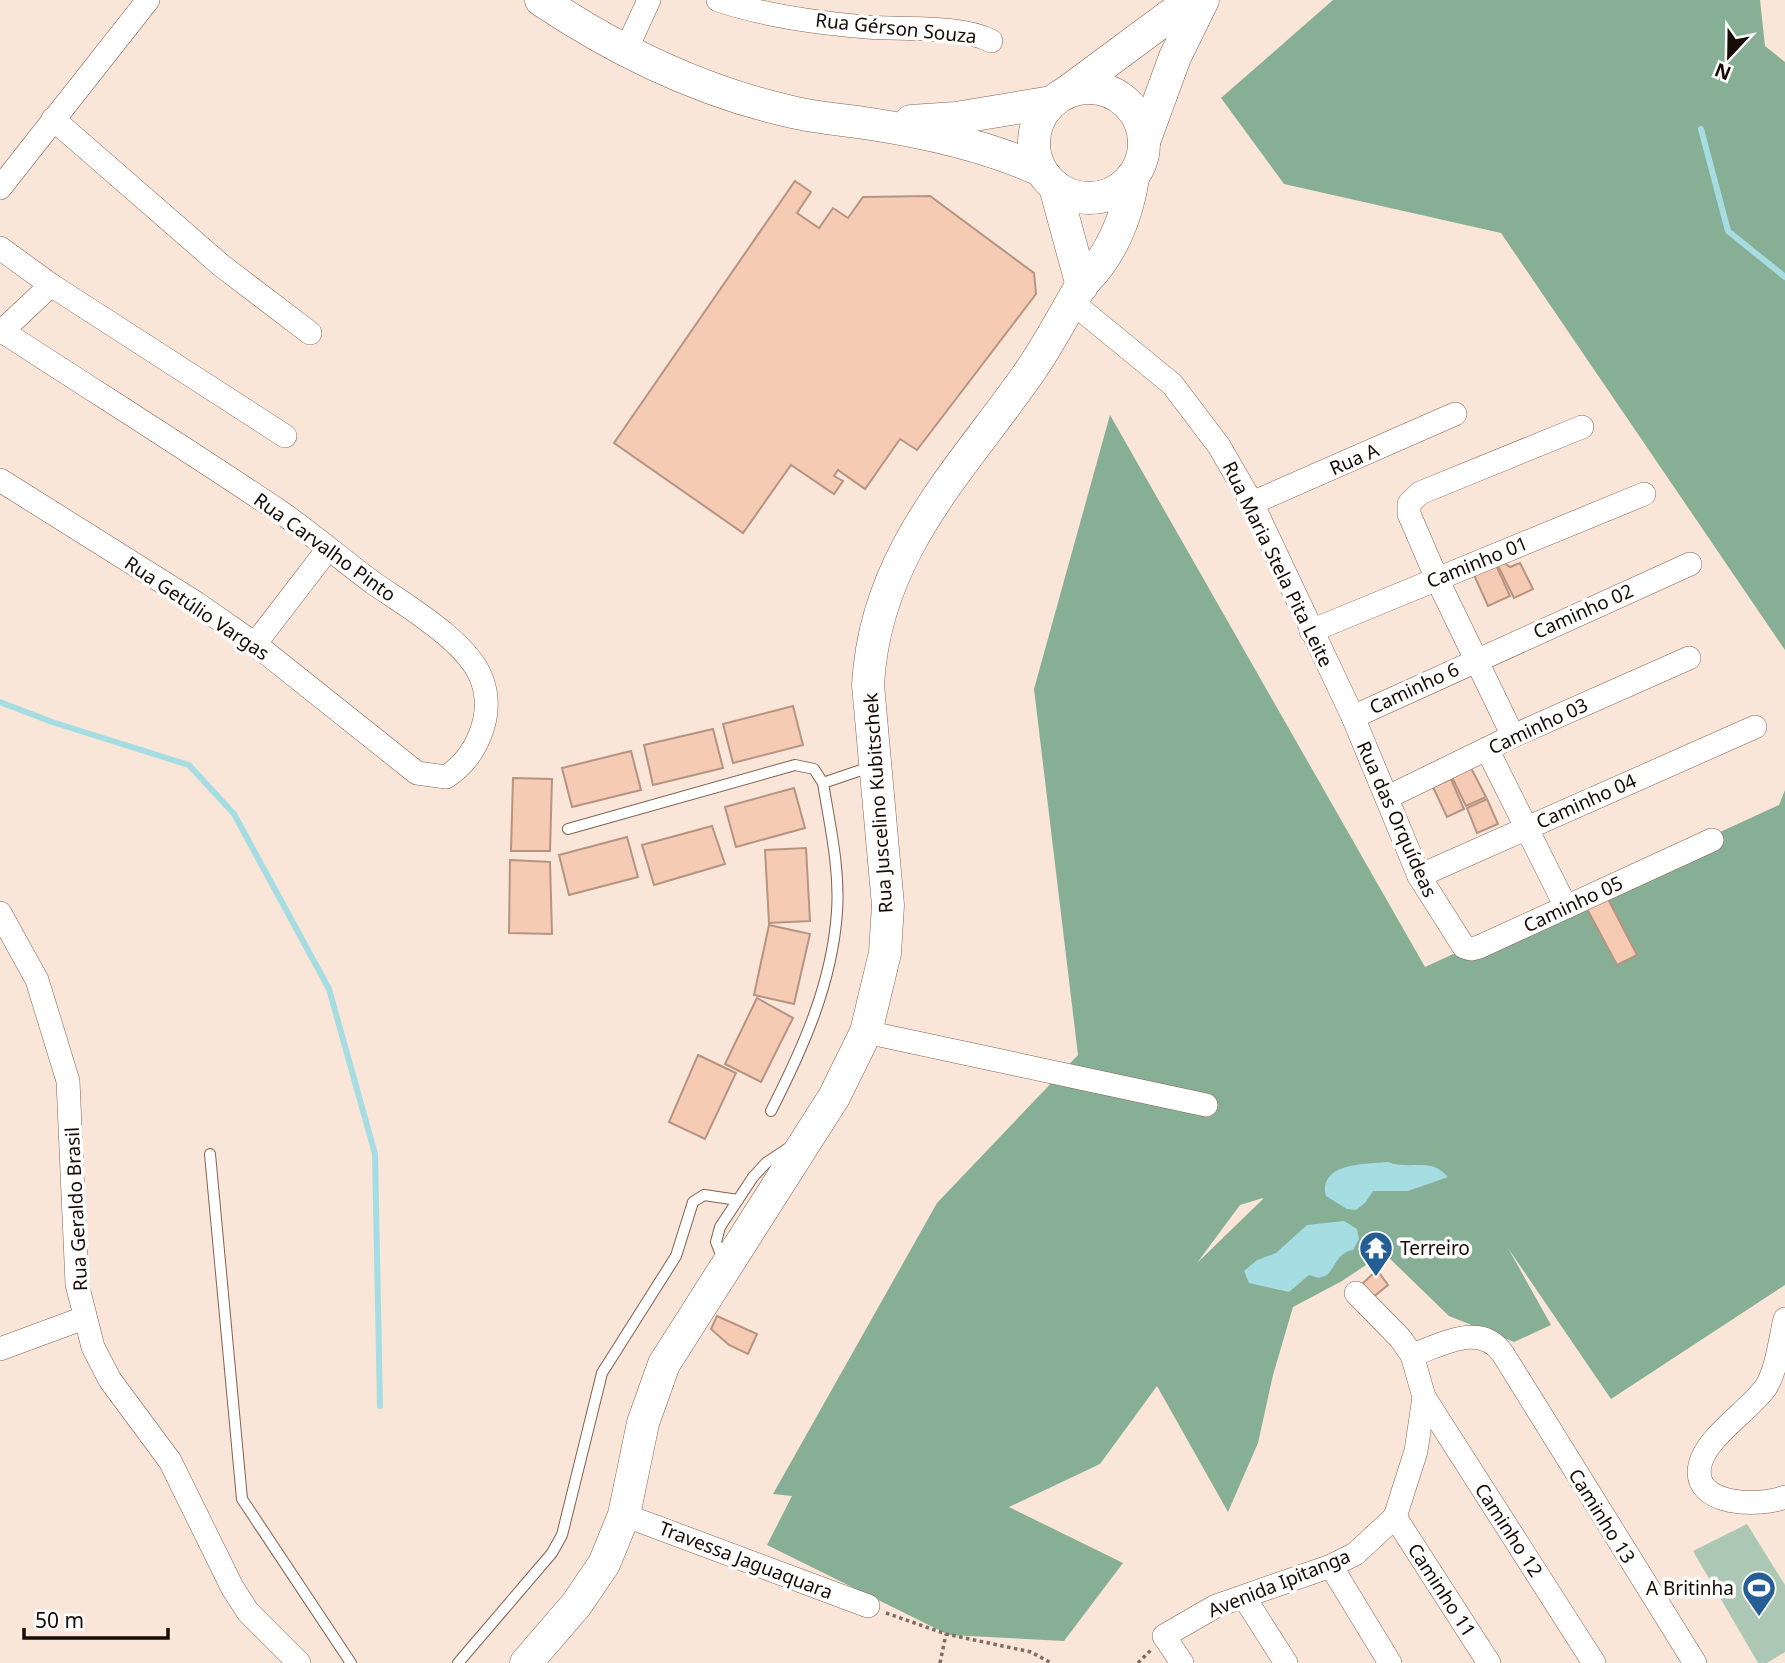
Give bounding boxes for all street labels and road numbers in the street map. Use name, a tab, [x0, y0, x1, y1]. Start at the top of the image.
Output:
street label: Rua Gérson Souza	[814, 7, 978, 49]
street label: Rua A	[1325, 436, 1383, 481]
street label: Rua Maria Stela Pita Leite	[1217, 457, 1339, 671]
street label: Rua Carvalho Pinto	[249, 487, 401, 607]
street label: Caminho 01	[1423, 530, 1531, 594]
street label: Rua Getúlio Vargas	[120, 550, 274, 666]
street label: Caminho 02	[1529, 577, 1637, 645]
street label: Caminho 6	[1365, 656, 1463, 720]
street label: Rua Juscelino Kubitschek	[857, 692, 899, 914]
street label: Caminho 03	[1484, 692, 1592, 760]
street label: Rua das Orquídeas	[1351, 737, 1443, 901]
street label: Caminho 04	[1532, 767, 1640, 835]
street label: Caminho 05	[1519, 870, 1627, 938]
street label: Rua Geraldo Brasil	[59, 1126, 93, 1292]
street label: Caminho 13	[1563, 1464, 1641, 1568]
street label: Caminho 12	[1469, 1478, 1549, 1582]
street label: Travessa Jaguaquara	[655, 1515, 837, 1605]
street label: Caminho 11	[1402, 1538, 1482, 1642]
street label: Avenida Ipitanga	[1204, 1543, 1354, 1623]

